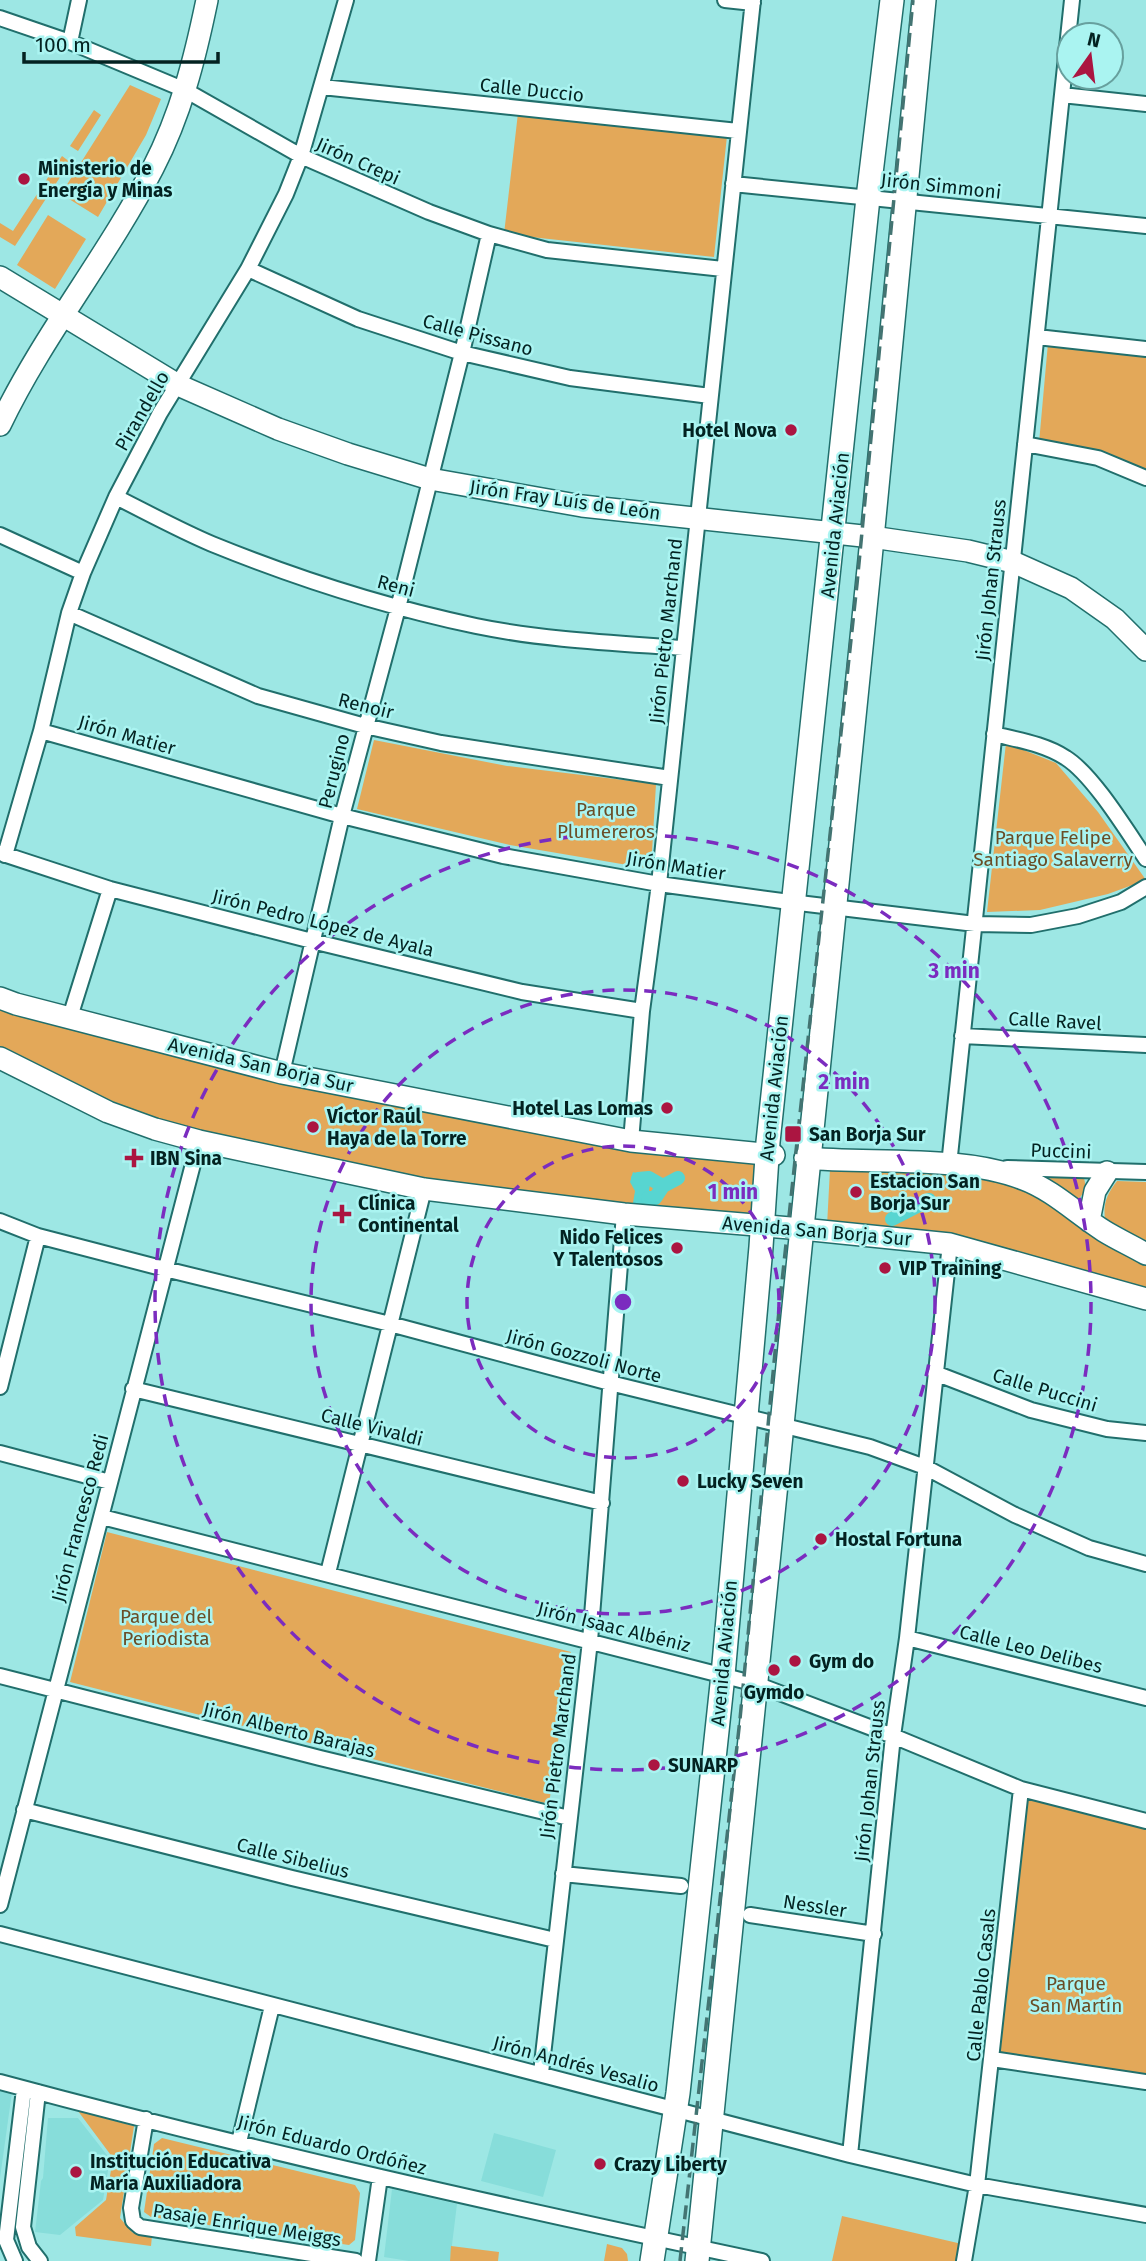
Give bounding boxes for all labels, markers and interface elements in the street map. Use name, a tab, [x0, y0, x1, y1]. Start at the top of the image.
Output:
scale bar	[24, 21, 219, 65]
north arrow	[1055, 21, 1125, 91]
text: N	[1085, 27, 1103, 53]
text: 100 m	[35, 32, 91, 58]
street label: Calle Duccio	[479, 73, 585, 107]
street label: Jirón Crepi	[313, 132, 403, 190]
place label: Ministerio de Energía y Minas	[38, 157, 172, 202]
street label: Jirón Simmoni	[880, 168, 1002, 204]
marker: Ministerio de Energía y Minas	[16, 171, 32, 187]
street label: Calle Pissano	[420, 309, 536, 361]
street label: Pirandello	[110, 367, 174, 455]
place label: Hotel Nova	[682, 419, 777, 442]
marker: Hotel Nova	[783, 422, 799, 438]
street label: Avenida Aviación	[816, 451, 854, 599]
street label: Jirón Fray Luís de León	[468, 475, 662, 525]
street label: Jirón Johan Strauss	[971, 498, 1011, 662]
street label: Jirón Pietro Marchand	[645, 537, 687, 725]
street label: Reni	[375, 570, 417, 602]
street label: Renoir	[336, 688, 397, 724]
street label: Jirón Matier	[76, 710, 179, 760]
street label: Perugino	[314, 731, 354, 811]
park label: Parque Plumereros	[557, 798, 655, 843]
park label: Parque Felipe Santiago Salaverry	[973, 826, 1133, 871]
street label: Jirón Matier	[625, 847, 728, 885]
street label: Jirón Pedro López de Ayala	[210, 884, 436, 962]
text: 3 min	[927, 958, 980, 984]
street label: Calle Ravel	[1008, 1007, 1103, 1035]
street label: Avenida Aviación	[755, 1014, 793, 1162]
street label: Avenida San Borja Sur	[166, 1032, 357, 1098]
text: 2 min	[818, 1069, 870, 1095]
place label: Hotel Las Lomas	[512, 1097, 653, 1120]
marker: Hotel Las Lomas	[659, 1100, 675, 1116]
place label: Víctor Raúl Haya de la Torre	[326, 1105, 466, 1150]
marker: Víctor Raúl Haya de la Torre	[305, 1119, 321, 1135]
place label: San Borja Sur	[809, 1123, 926, 1146]
marker: San Borja Sur	[783, 1124, 803, 1144]
street label: Puccini	[1030, 1138, 1092, 1164]
place label: IBN Sina	[150, 1147, 222, 1170]
marker: IBN Sina	[124, 1148, 144, 1168]
place label: Estacion San Borja Sur	[870, 1170, 980, 1215]
text: 1 min	[708, 1179, 758, 1205]
marker: Estacion San Borja Sur	[848, 1184, 864, 1200]
place label: Clínica Continental	[358, 1192, 459, 1237]
marker: Clínica Continental	[332, 1204, 352, 1224]
street label: Avenida San Borja Sur	[721, 1211, 913, 1251]
place label: Nido Felices Y Talentosos	[552, 1226, 663, 1271]
marker: Nido Felices Y Talentosos	[669, 1240, 685, 1256]
place label: VIP Training	[898, 1257, 1002, 1280]
marker: VIP Training	[877, 1260, 893, 1276]
centre of rings	[611, 1290, 635, 1314]
street label: Jirón Gozzoli Norte	[504, 1324, 664, 1388]
street label: Calle Puccini	[990, 1363, 1100, 1417]
street label: Calle Vivaldi	[319, 1403, 425, 1451]
street label: Jirón Francesco Redi	[46, 1431, 114, 1605]
place label: Lucky Seven	[697, 1470, 804, 1493]
marker: Lucky Seven	[675, 1473, 691, 1489]
place label: Hostal Fortuna	[835, 1528, 962, 1551]
marker: Hostal Fortuna	[813, 1531, 829, 1547]
street label: Avenida Aviación	[706, 1579, 742, 1727]
street label: Jirón Isaac Albéniz	[535, 1597, 693, 1657]
park label: Parque del Periodista	[120, 1605, 213, 1650]
street label: Calle Leo Delibes	[957, 1620, 1105, 1678]
place label: Gym do	[809, 1650, 874, 1673]
street label: Jirón Pietro Marchand	[535, 1652, 581, 1840]
marker: Gym do	[787, 1653, 803, 1669]
marker: Gymdo	[766, 1662, 782, 1678]
place label: Gymdo	[744, 1681, 804, 1704]
street label: Jirón Alberto Barajas	[201, 1698, 377, 1763]
street label: Jirón Johan Strauss	[850, 1699, 890, 1863]
place label: SUNARP	[668, 1754, 738, 1777]
marker: SUNARP	[646, 1757, 662, 1773]
street label: Calle Sibelius	[234, 1833, 352, 1883]
street label: Nessler	[782, 1890, 849, 1922]
street label: Calle Pablo Casals	[962, 1907, 1001, 2063]
park label: Parque San Martín	[1030, 1972, 1122, 2017]
street label: Jirón Andrés Vesalio	[490, 2031, 662, 2097]
street label: Jirón Eduardo Ordóñez	[235, 2110, 429, 2180]
place label: Institución Educativa María Auxiliadora	[90, 2150, 271, 2195]
place label: Crazy Liberty	[614, 2153, 727, 2176]
marker: Crazy Liberty	[592, 2156, 608, 2172]
marker: Institución Educativa María Auxiliadora	[68, 2164, 84, 2180]
street label: Pasaje Enrique Meiggs	[151, 2199, 343, 2251]

